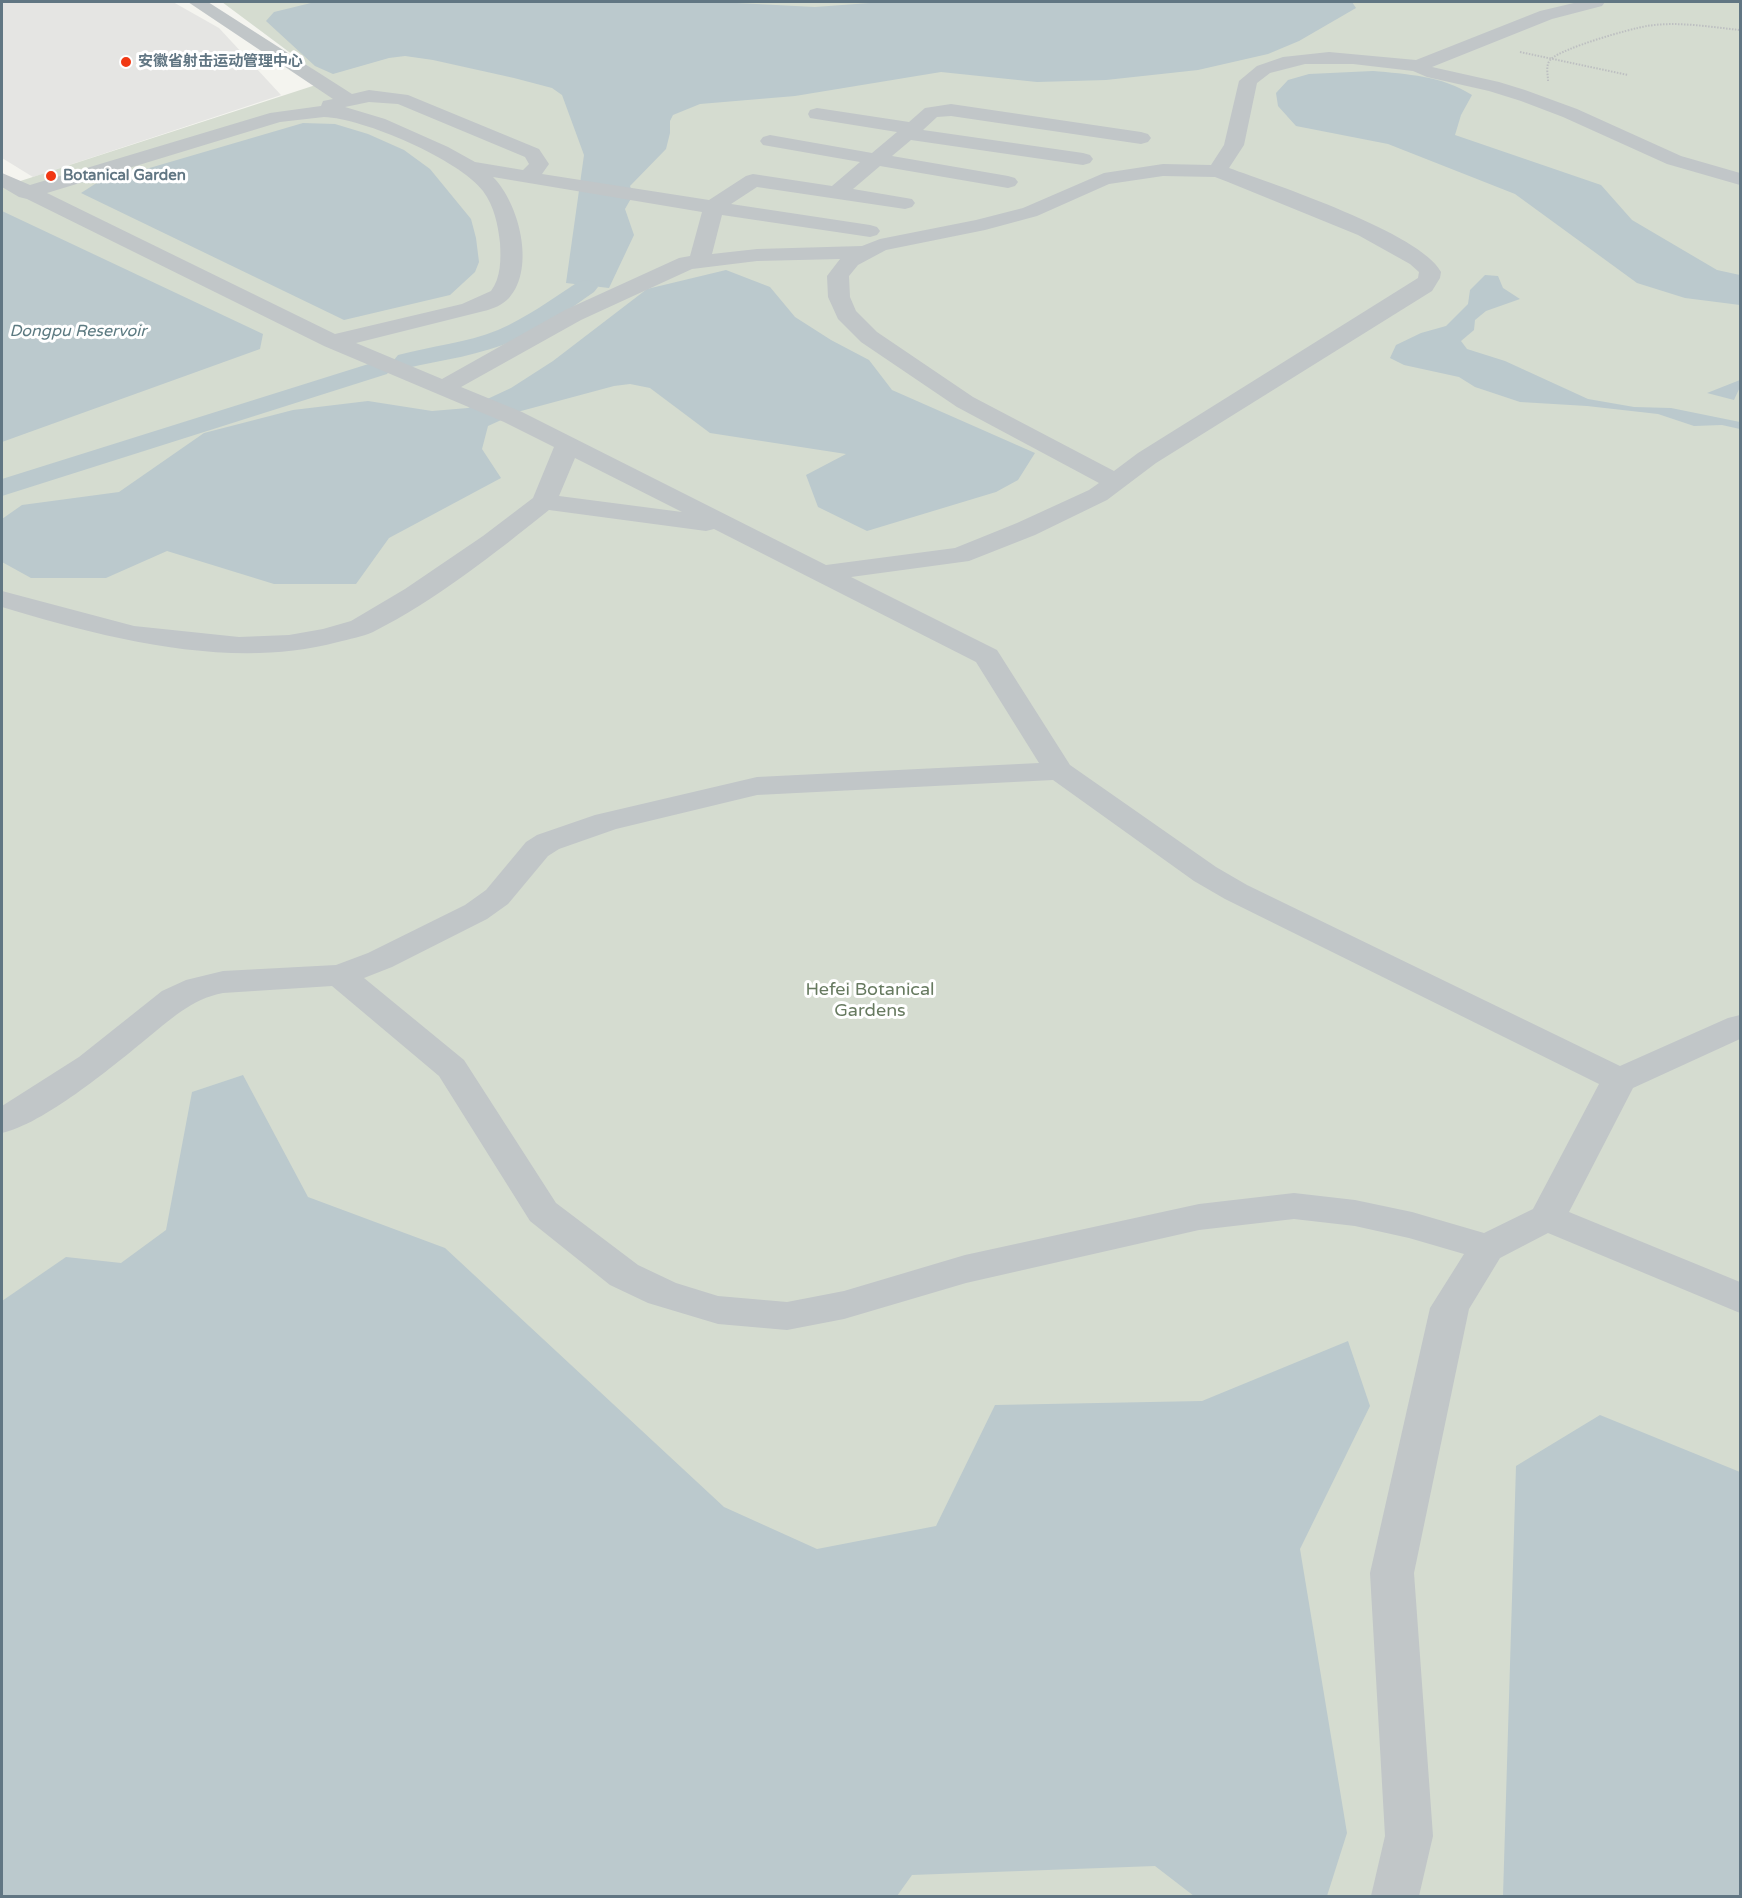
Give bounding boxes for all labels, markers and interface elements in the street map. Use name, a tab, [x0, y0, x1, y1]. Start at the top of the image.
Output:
place label: 安徽省射击运动管理中心	[138, 53, 303, 71]
marker: 安徽省射击运动管理中心	[119, 55, 133, 69]
place label: Botanical Garden	[63, 167, 186, 185]
marker: Botanical Garden	[44, 169, 58, 183]
water label: Dongpu Reservoir	[10, 322, 146, 342]
park label: Hefei Botanical Gardens	[805, 979, 935, 1022]

